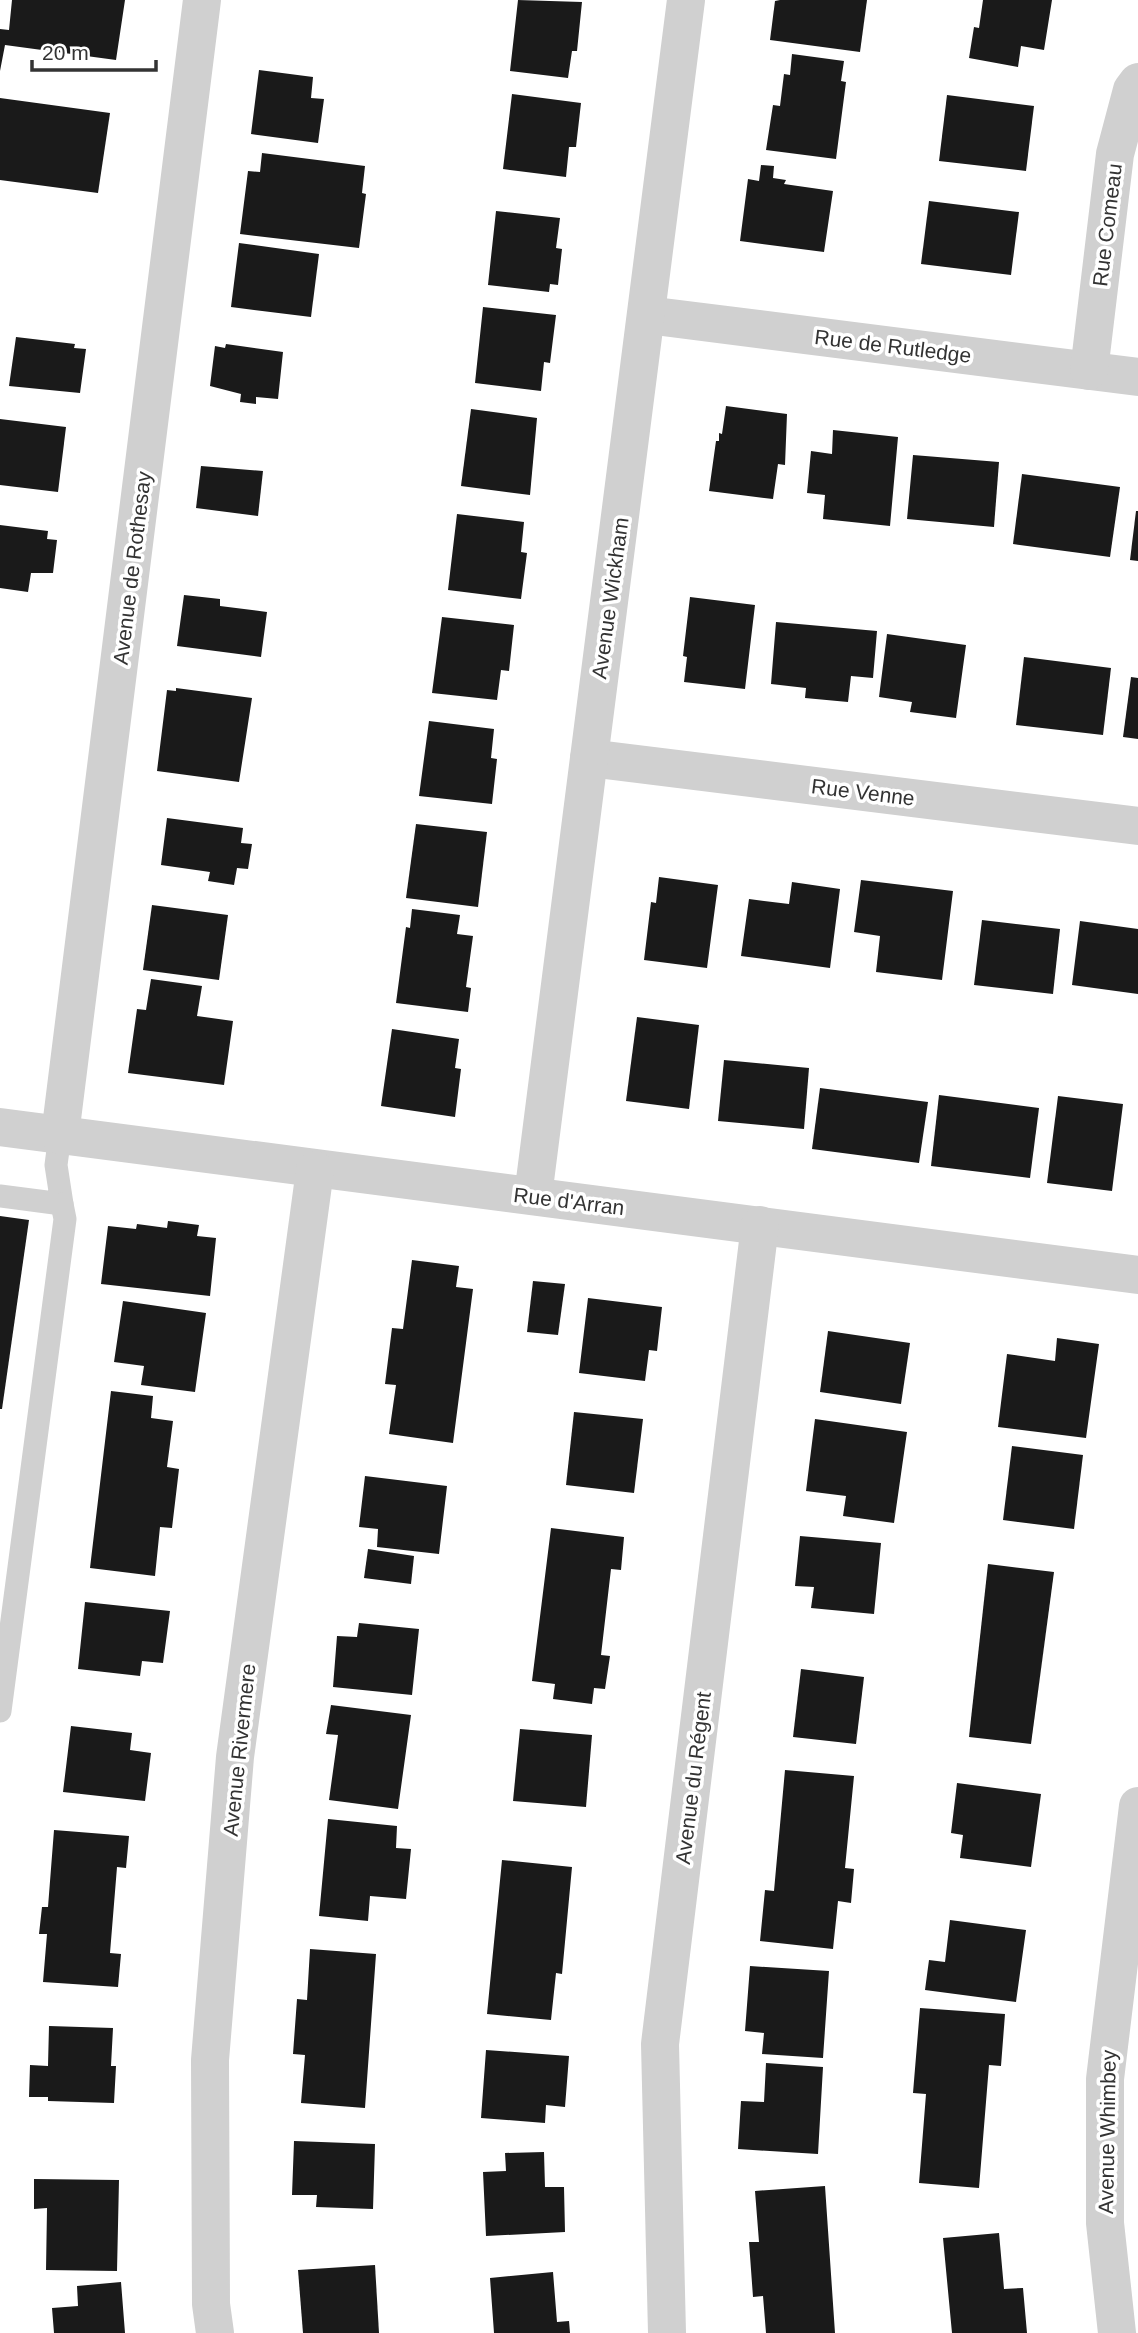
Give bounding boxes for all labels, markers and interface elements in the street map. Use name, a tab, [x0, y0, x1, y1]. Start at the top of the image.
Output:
scale bar	[32, 28, 156, 72]
text: 20 m	[42, 41, 89, 64]
street label: Rue Comeau	[1088, 162, 1126, 288]
street label: Rue de Rutledge	[813, 325, 973, 367]
street label: Avenue de Rothesay	[109, 470, 155, 666]
street label: Avenue Wickham	[587, 516, 633, 680]
street label: Rue Venne	[810, 774, 916, 810]
street label: Rue d'Arran	[512, 1183, 626, 1219]
street label: Avenue Rivermere	[218, 1663, 260, 1837]
street label: Avenue du Régent	[671, 1690, 715, 1866]
street label: Avenue Whimbey	[1094, 2049, 1120, 2214]

